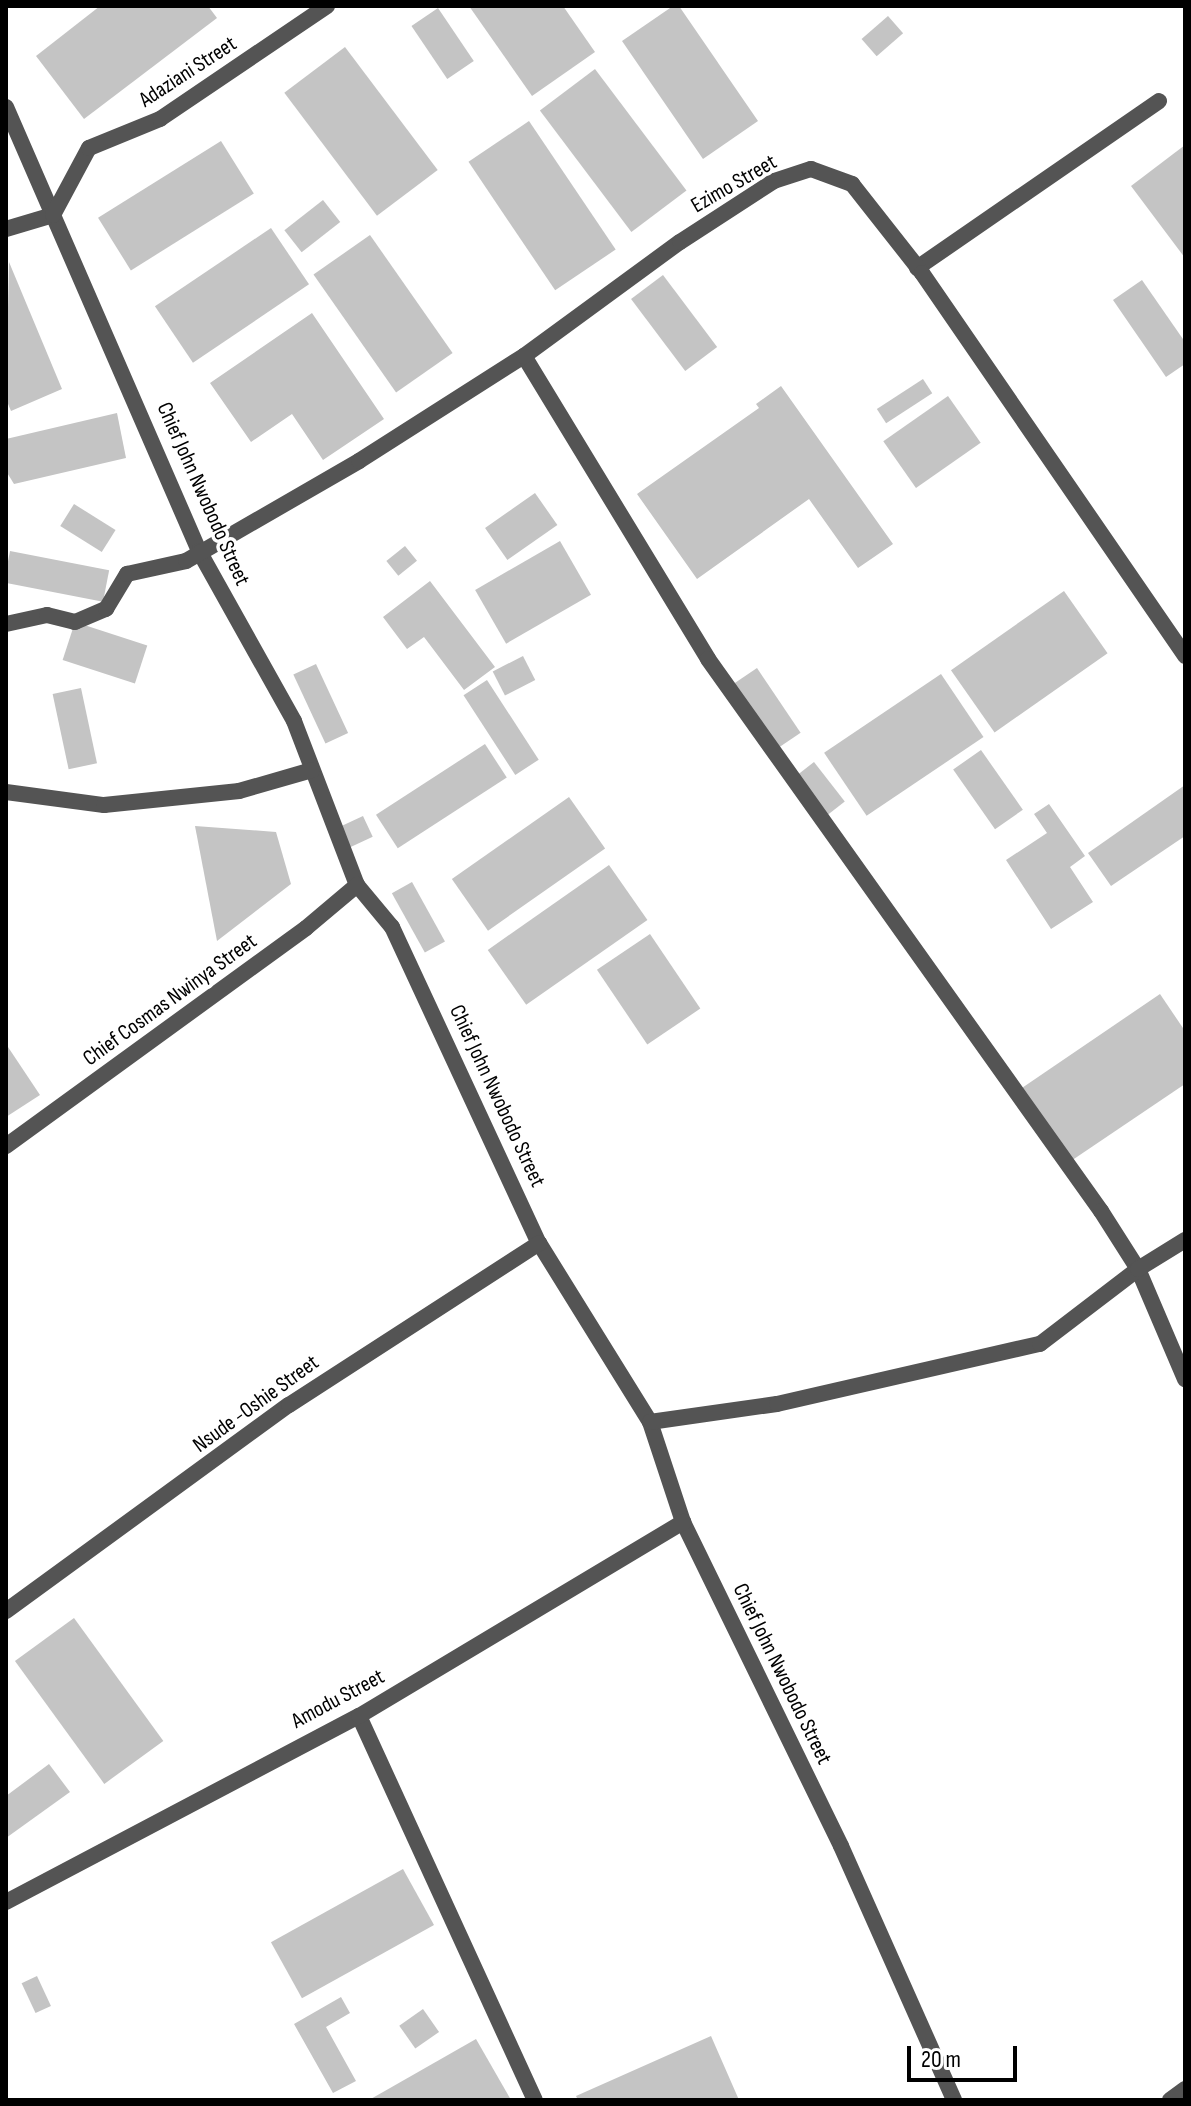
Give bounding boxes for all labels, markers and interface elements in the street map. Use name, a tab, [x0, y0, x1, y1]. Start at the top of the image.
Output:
street label: Adaziani Street	[134, 31, 242, 113]
street label: Ezimo Street	[687, 149, 781, 219]
street label: Chief John Nwobodo Street	[151, 398, 255, 590]
street label: Chief Cosmas Nwinya Street	[78, 928, 262, 1072]
street label: Chief John Nwobodo Street	[443, 1001, 551, 1191]
street label: Nsude -Oshie Street	[188, 1350, 324, 1458]
street label: Chief John Nwobodo Street	[727, 1579, 837, 1769]
street label: Amodu Street	[287, 1664, 389, 1734]
scale bar	[911, 2030, 1021, 2080]
text: 20 m	[921, 2045, 961, 2074]

